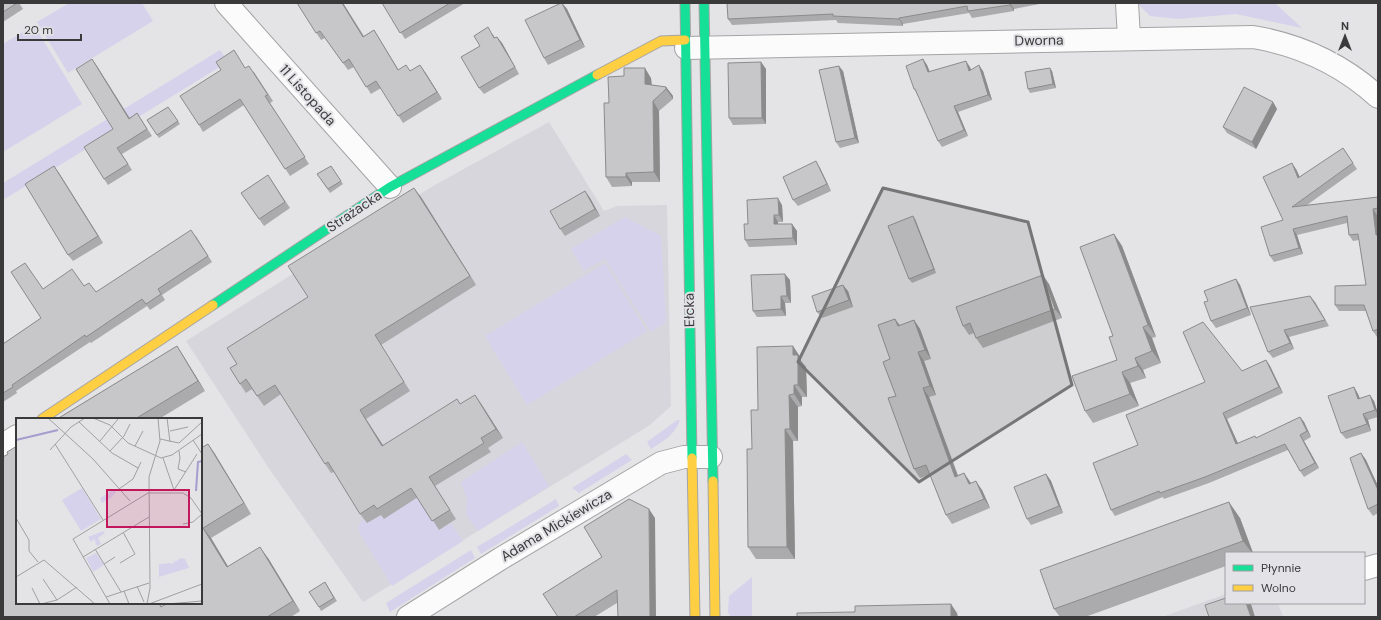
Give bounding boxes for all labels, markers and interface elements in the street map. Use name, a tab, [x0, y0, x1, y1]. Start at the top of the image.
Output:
scale bar	[18, 16, 81, 42]
north arrow	[1325, 16, 1365, 56]
text: N	[1341, 19, 1349, 33]
text: 20 m	[24, 22, 53, 38]
street label: Dworna	[1014, 31, 1064, 49]
street label: 11 Listopada	[276, 61, 340, 129]
street label: Strażacka	[323, 186, 385, 236]
street label: Ełcka	[680, 293, 698, 327]
inset map	[16, 418, 202, 604]
street label: Adama Mickiewicza	[497, 485, 615, 565]
legend	[1225, 552, 1365, 604]
text: Płynnie	[1261, 560, 1301, 576]
text: Wolno	[1261, 580, 1296, 596]

